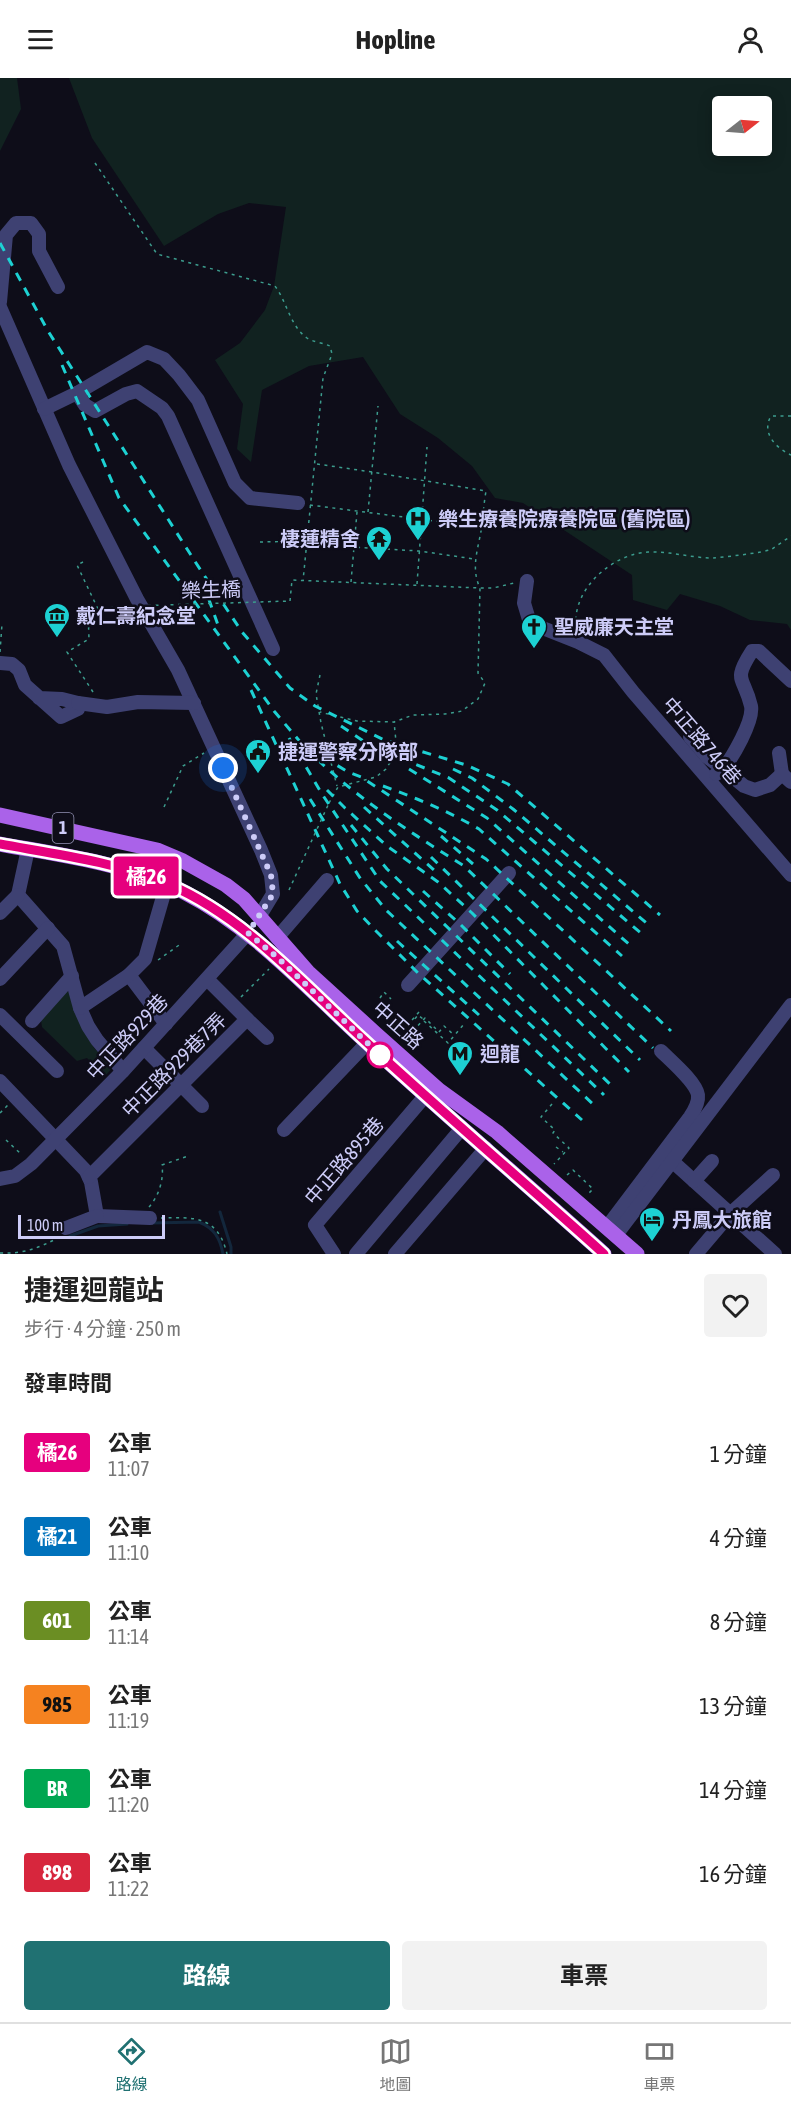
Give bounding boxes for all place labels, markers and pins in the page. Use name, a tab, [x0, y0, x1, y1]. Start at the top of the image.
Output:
hospital icon: 樂生療養院療養院區 (舊院區)	[403, 504, 433, 542]
place label: 樂生療養院療養院區 (舊院區)	[438, 507, 690, 530]
temple icon: 棲蓮精舍	[364, 524, 394, 562]
place label: 棲蓮精舍	[280, 527, 360, 550]
museum icon: 戴仁壽紀念堂	[42, 601, 72, 639]
place label: 戴仁壽紀念堂	[76, 604, 196, 627]
church icon: 聖威廉天主堂	[519, 612, 549, 650]
place label: 聖威廉天主堂	[554, 615, 674, 638]
public building icon: 捷運警察分隊部	[243, 737, 273, 775]
place label: 捷運警察分隊部	[278, 740, 418, 763]
metro station icon: 迴龍	[445, 1039, 475, 1077]
unlabelled marker	[367, 1042, 393, 1068]
place label: 迴龍	[480, 1042, 520, 1065]
hotel icon: 丹鳳大旅館	[637, 1205, 667, 1243]
place label: 丹鳳大旅館	[672, 1208, 772, 1231]

